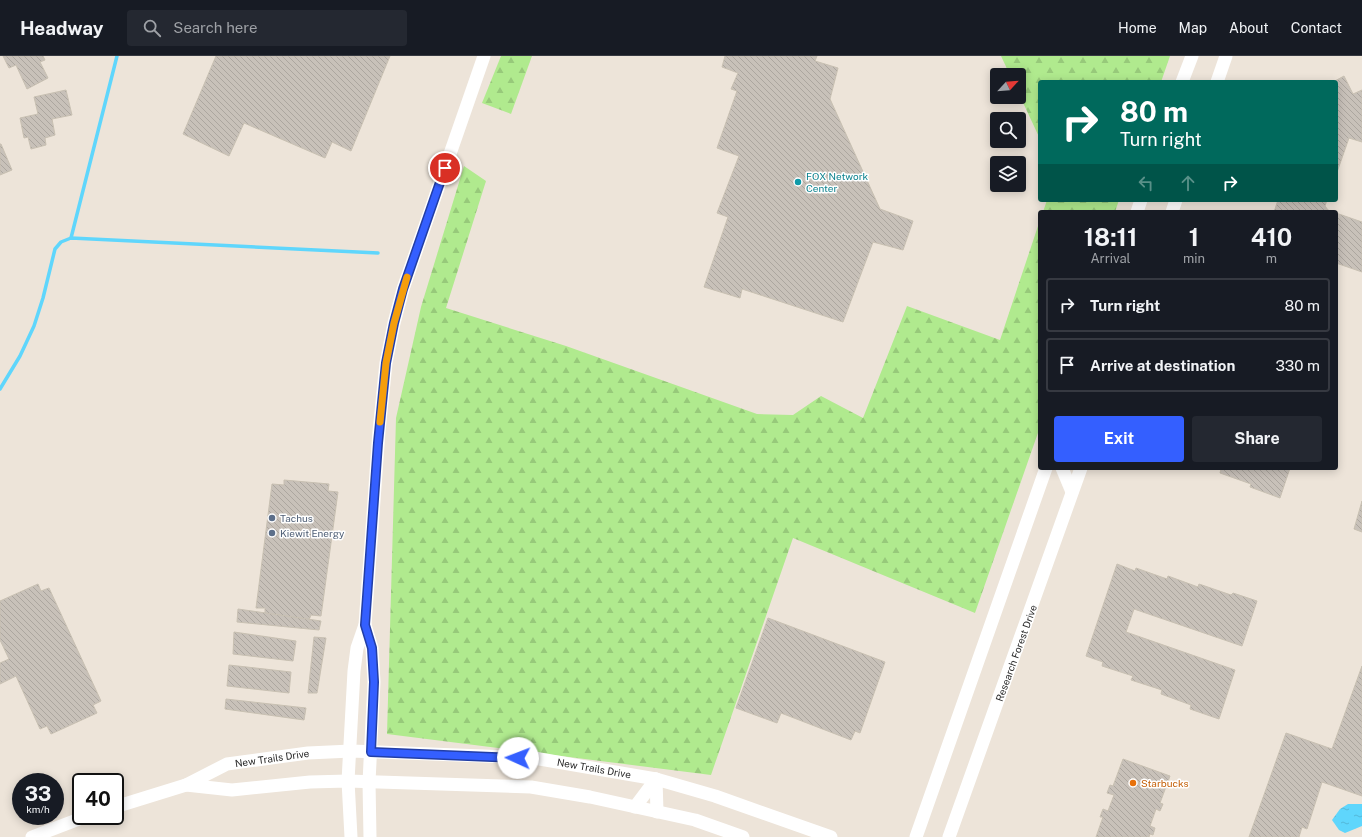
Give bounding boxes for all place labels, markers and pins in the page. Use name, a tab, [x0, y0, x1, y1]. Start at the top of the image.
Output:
pin	[428, 151, 462, 185]
place label: FOX Network Center	[806, 170, 869, 194]
marker: FOX Network Center	[793, 177, 803, 187]
place label: Tachus	[280, 512, 313, 524]
marker: Tachus	[267, 513, 277, 523]
place label: Kiewit Energy	[280, 527, 345, 539]
marker: Kiewit Energy	[267, 528, 277, 538]
place label: Starbucks	[1141, 777, 1188, 789]
marker: Starbucks	[1128, 778, 1138, 788]

